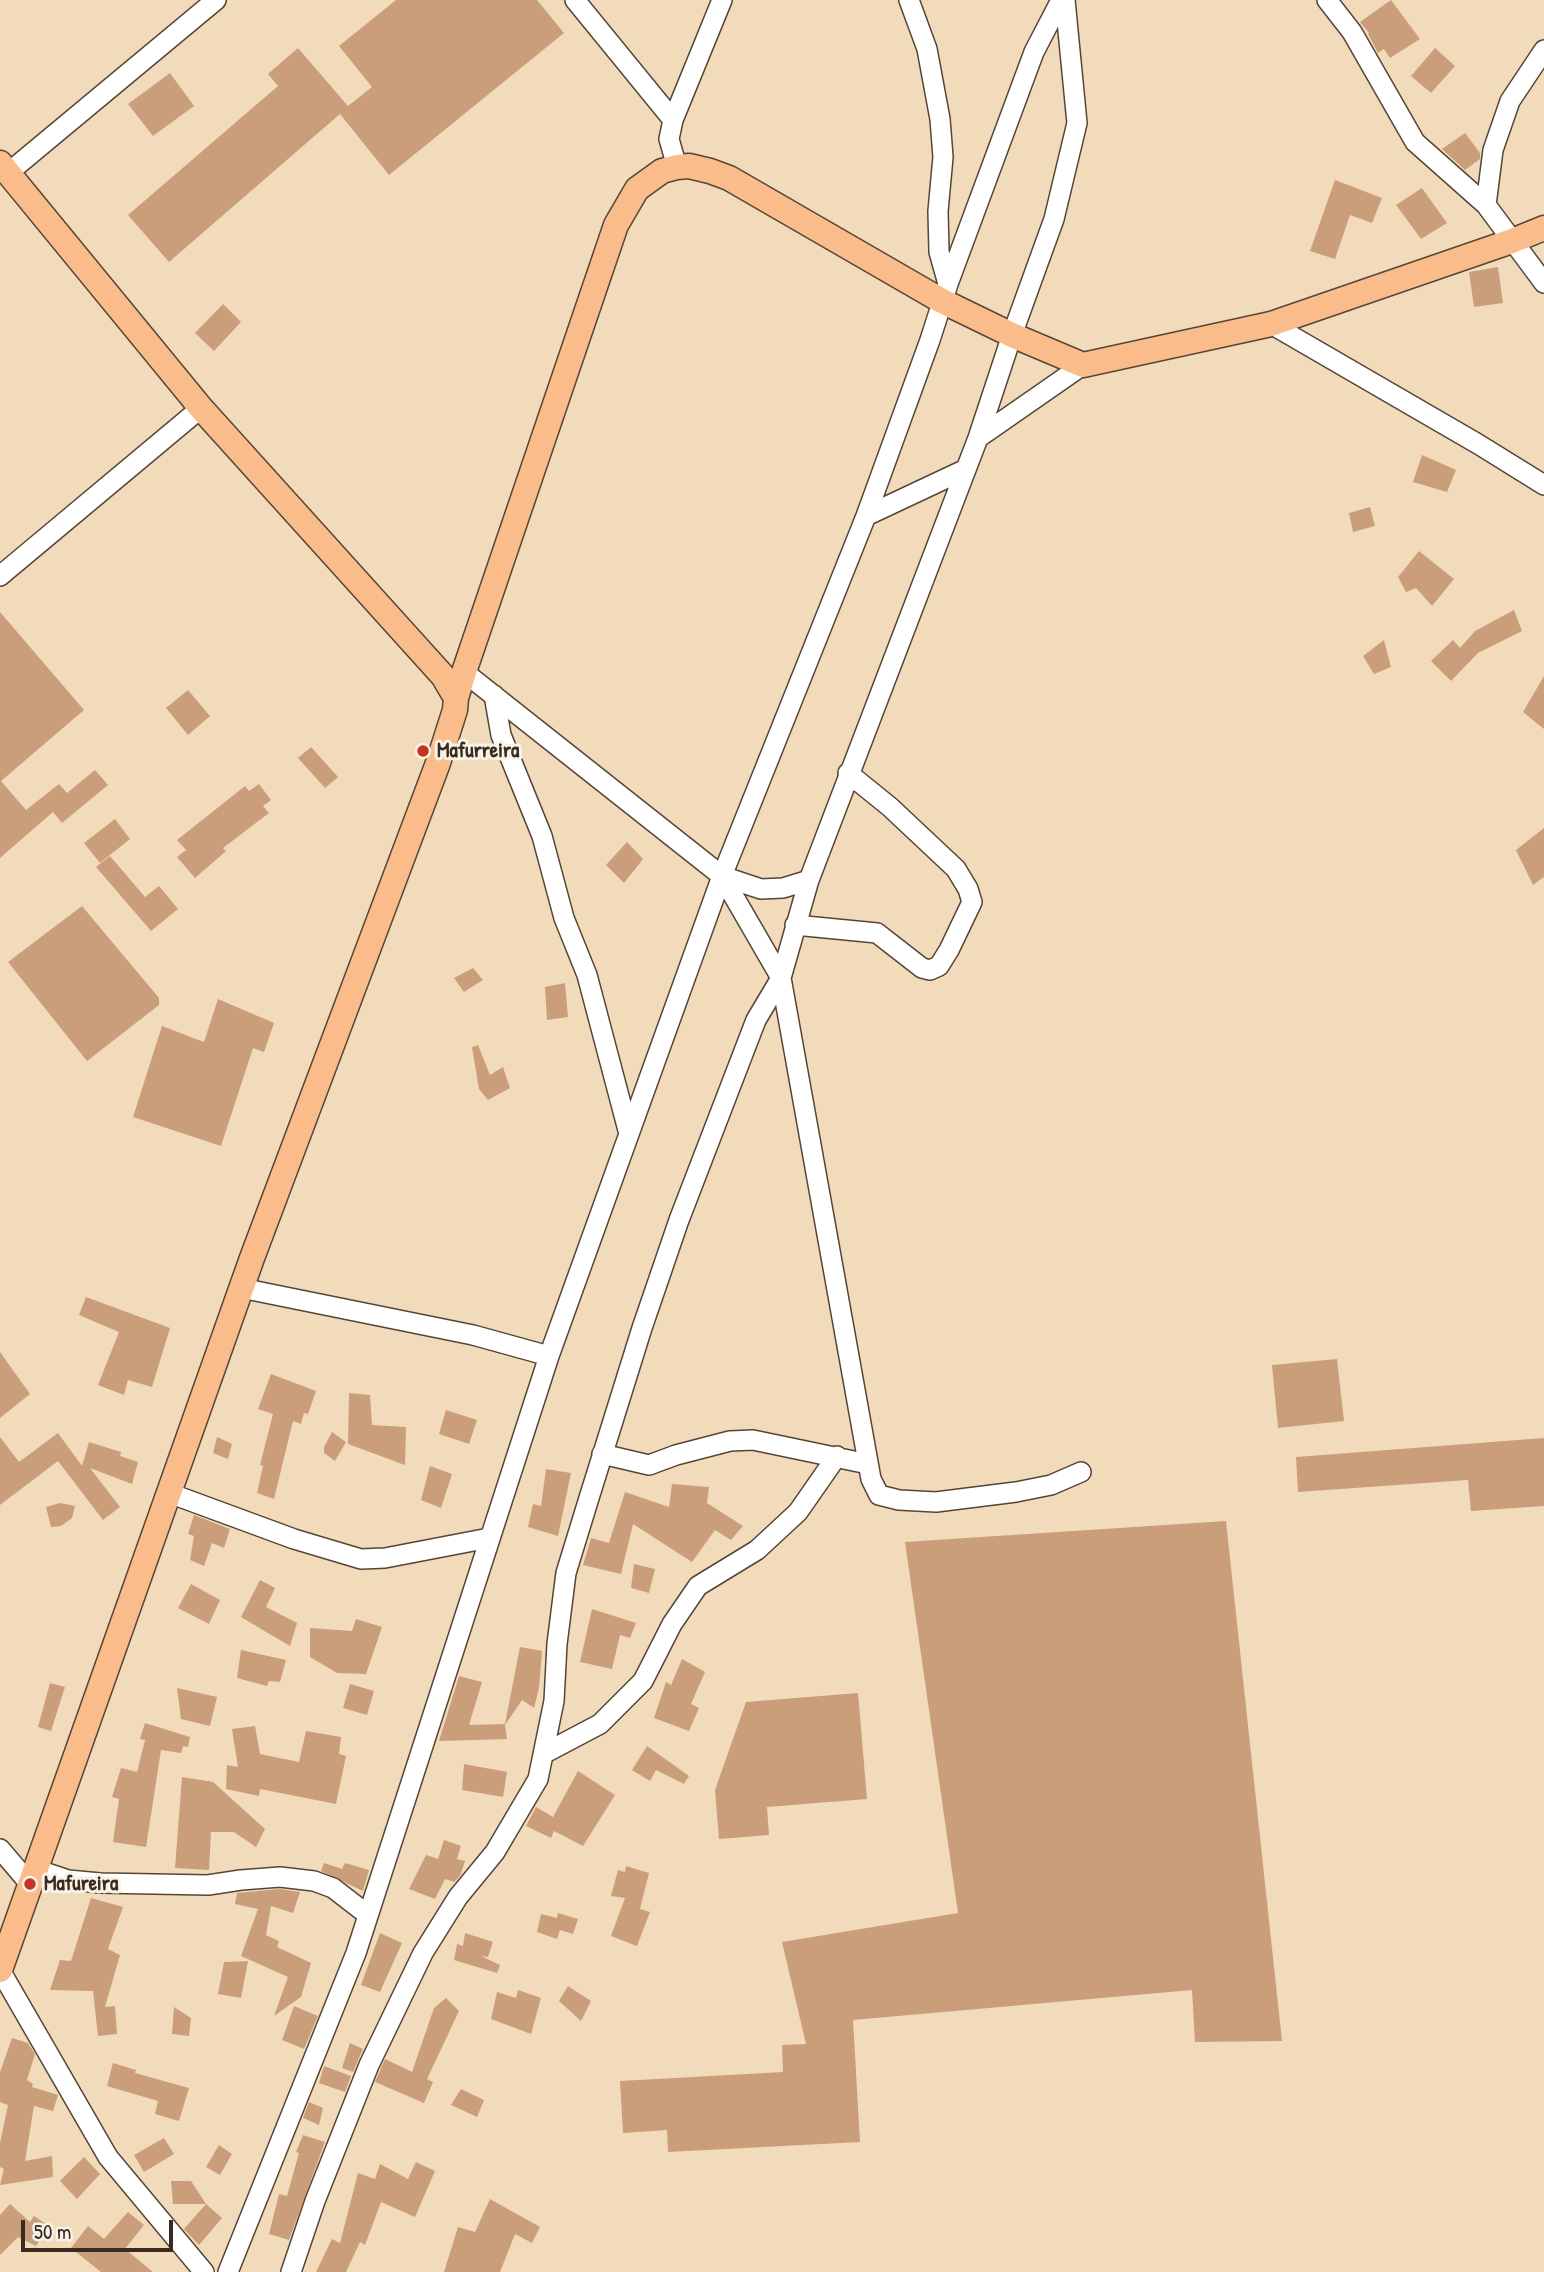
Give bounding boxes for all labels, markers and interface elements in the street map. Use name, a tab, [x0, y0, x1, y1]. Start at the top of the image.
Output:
place label: Mafurreira	[437, 738, 519, 764]
marker: Mafurreira	[415, 743, 431, 759]
place label: Mafureira	[44, 1871, 118, 1897]
marker: Mafureira	[22, 1876, 38, 1892]
scale bar	[24, 2206, 177, 2250]
text: 50 m	[34, 2217, 71, 2246]

